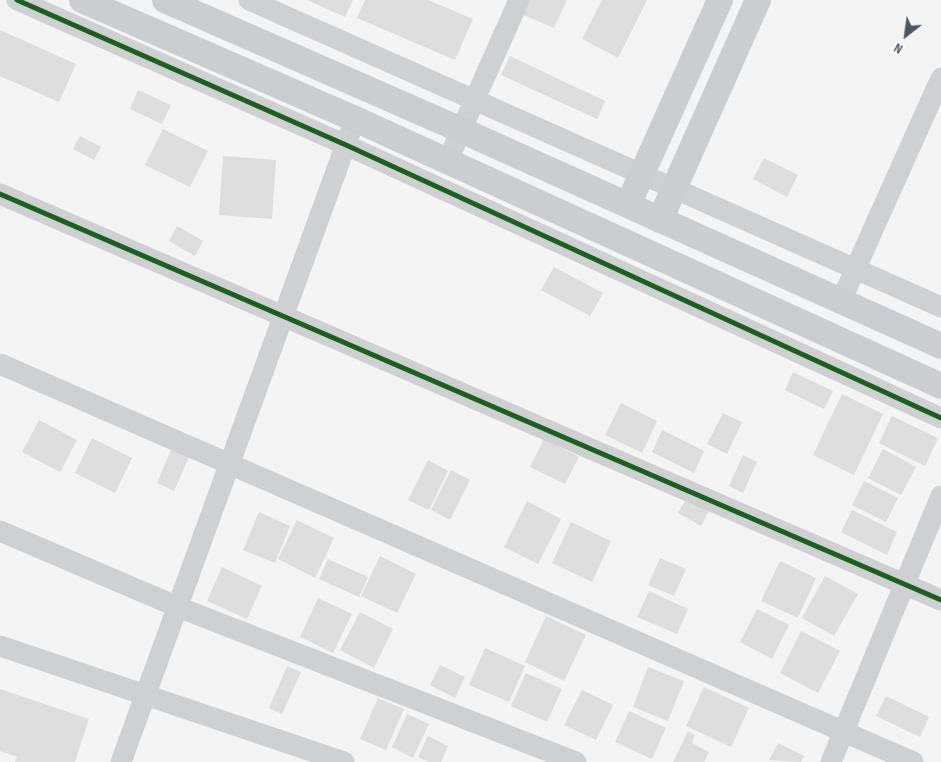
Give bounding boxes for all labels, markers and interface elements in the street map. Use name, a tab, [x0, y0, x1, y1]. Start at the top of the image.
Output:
north arrow	[881, 10, 931, 60]
text: N	[891, 39, 906, 58]

